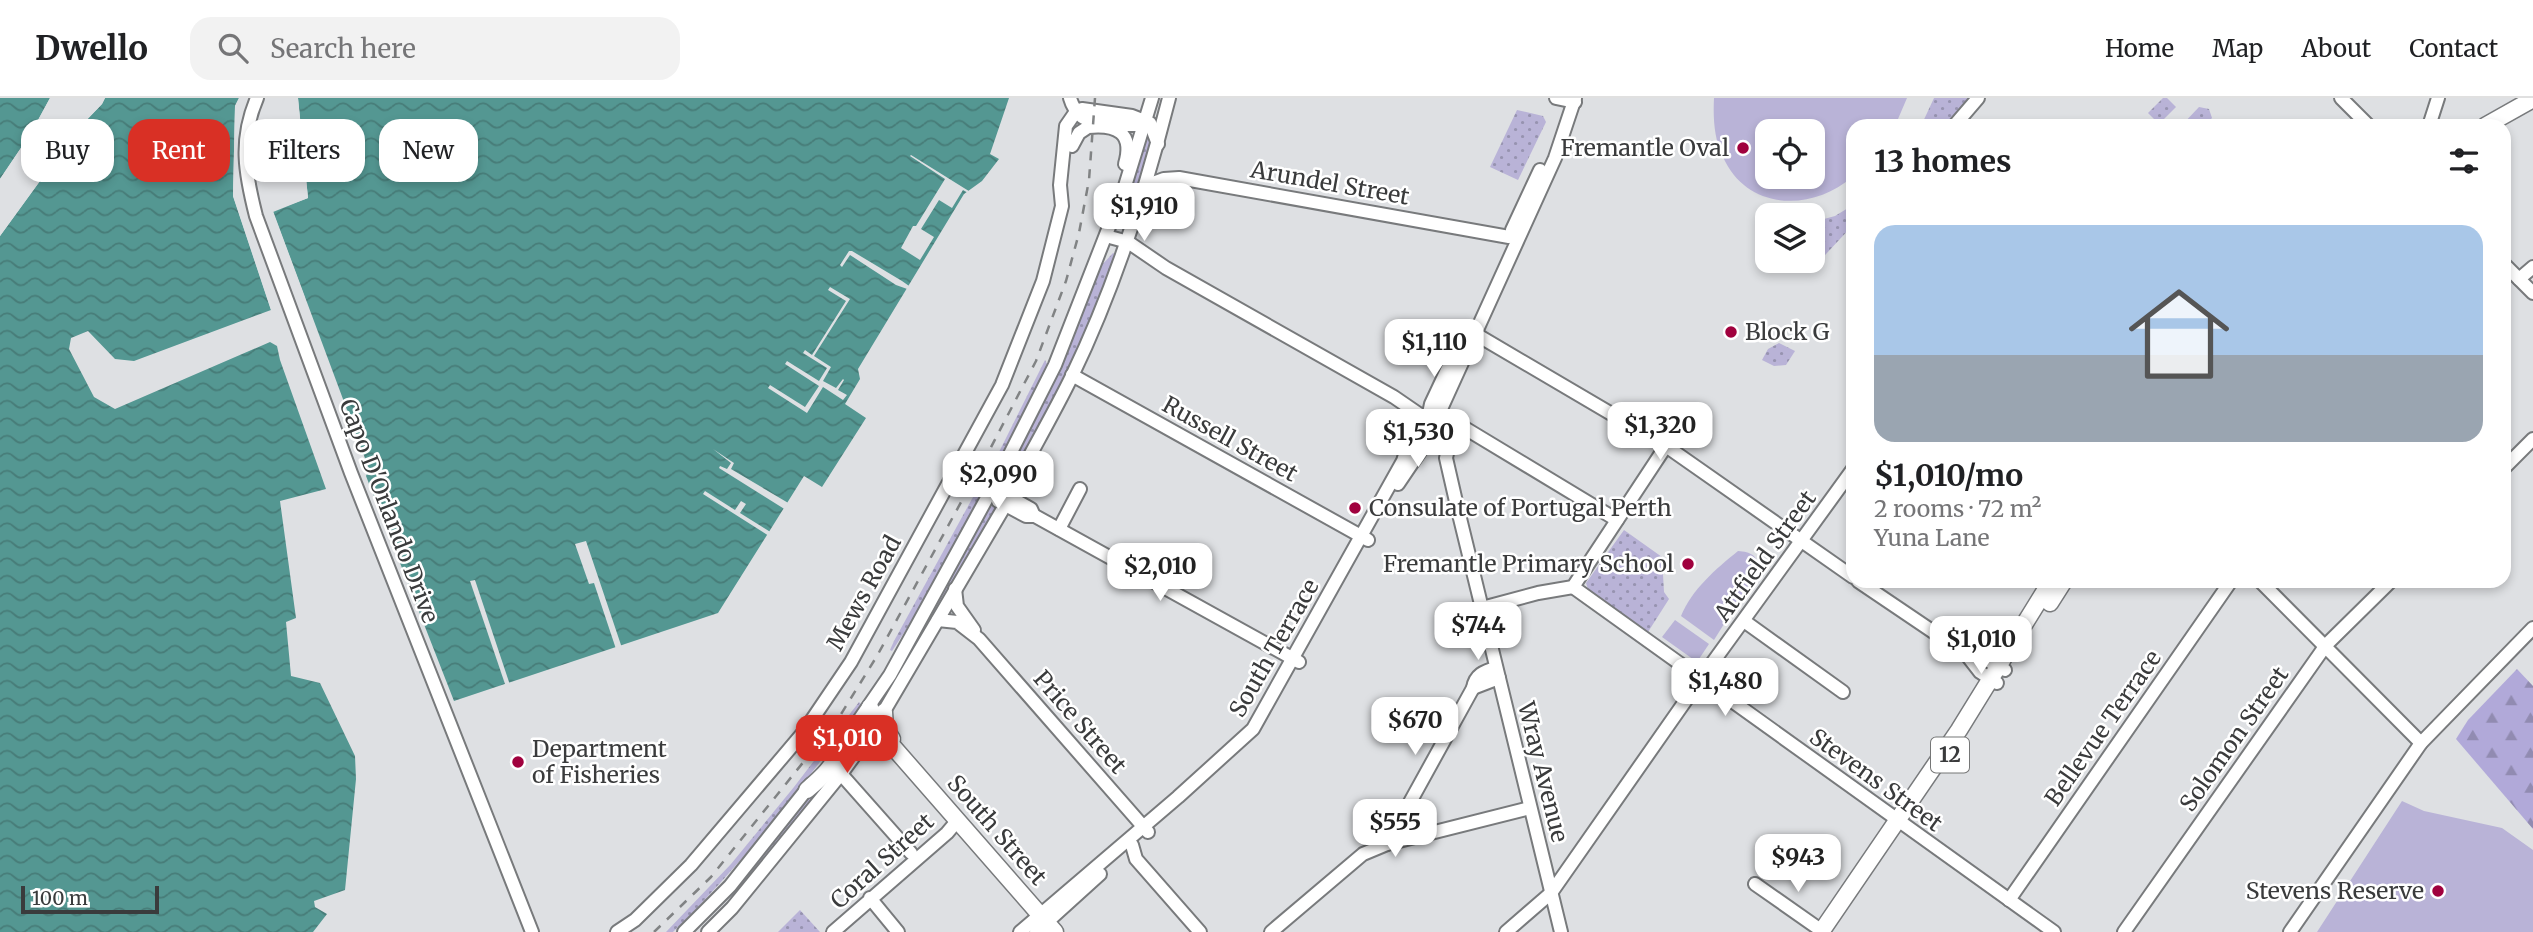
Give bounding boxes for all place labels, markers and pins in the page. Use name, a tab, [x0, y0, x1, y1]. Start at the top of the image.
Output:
place label: Fremantle Oval	[1561, 133, 1729, 162]
marker: Fremantle Oval	[1735, 140, 1751, 156]
pin: $1,910	[1087, 184, 1201, 243]
place label: Block G	[1745, 317, 1830, 346]
pin: $1,110	[1377, 320, 1491, 379]
marker: Block G	[1723, 324, 1739, 340]
pin: $1,320	[1603, 402, 1717, 462]
pin: $1,530	[1361, 410, 1475, 469]
pin: $2,090	[941, 452, 1055, 511]
place label: Consulate of Portugal Perth	[1369, 493, 1672, 522]
marker: Consulate of Portugal Perth	[1347, 500, 1363, 516]
pin: $2,010	[1103, 544, 1217, 603]
place label: Fremantle Primary School	[1383, 549, 1674, 578]
marker: Fremantle Primary School	[1680, 556, 1696, 572]
pin: $744	[1437, 602, 1519, 662]
pin: $1,010	[1924, 616, 2038, 676]
pin: $1,480	[1668, 658, 1782, 718]
pin: $670	[1374, 698, 1456, 757]
pin: $1,010	[790, 716, 904, 775]
place label: Department of Fisheries	[532, 734, 667, 789]
marker: Department of Fisheries	[510, 754, 526, 770]
pin: $555	[1354, 800, 1436, 859]
pin: $943	[1757, 834, 1839, 894]
place label: Stevens Reserve	[2246, 876, 2424, 905]
marker: Stevens Reserve	[2430, 883, 2446, 899]

